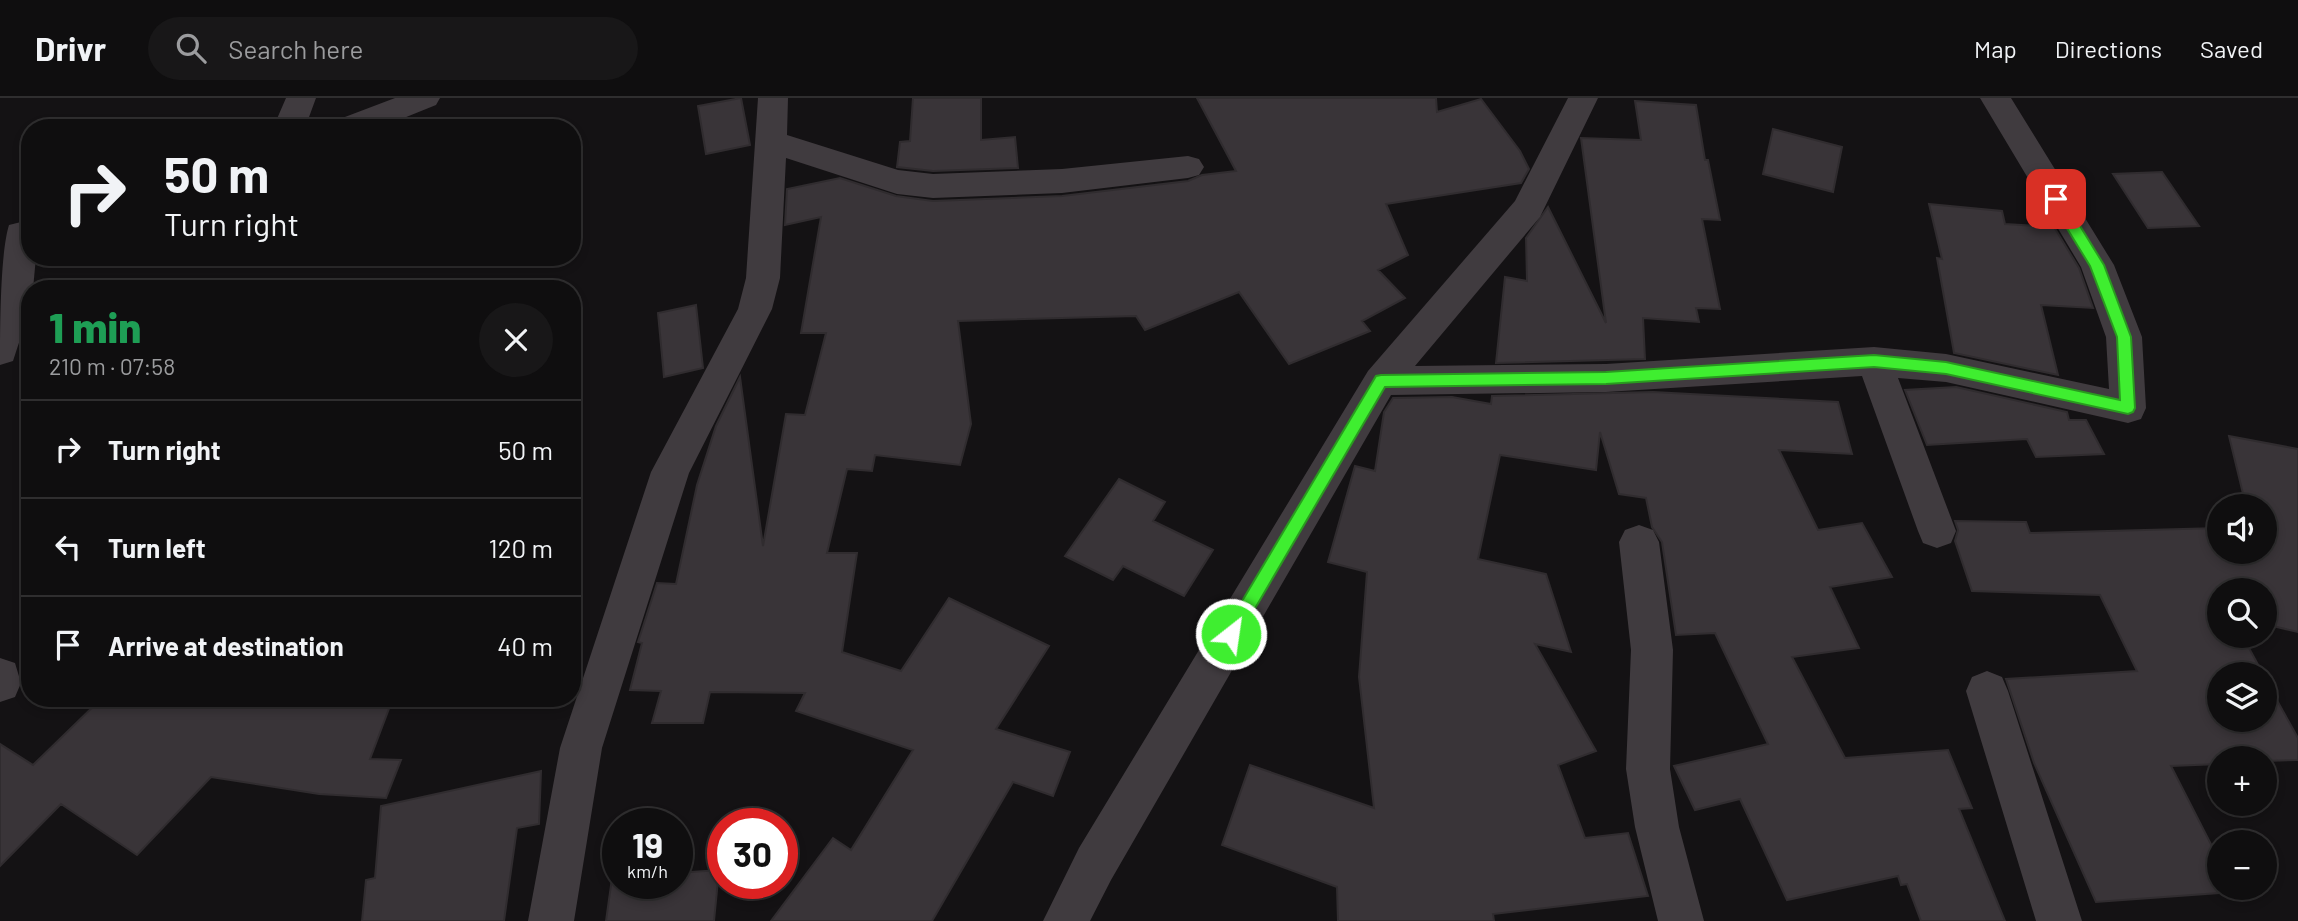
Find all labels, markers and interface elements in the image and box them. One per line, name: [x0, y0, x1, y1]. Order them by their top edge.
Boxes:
search box: [148, 17, 638, 80]
text: Drivr: [35, 28, 106, 68]
icon: search: [172, 29, 210, 67]
text: Search here: [228, 33, 363, 64]
text: Map: [1974, 34, 2017, 63]
text: Directions: [2055, 34, 2162, 63]
text: Saved: [2200, 34, 2263, 63]
text: 50 m: [164, 144, 269, 203]
icon: right: [49, 147, 140, 238]
pin: [2026, 169, 2086, 229]
icon: arrive: [2037, 180, 2075, 218]
text: Turn right: [164, 204, 299, 242]
text: 1 min: [49, 301, 141, 351]
button: close: [479, 303, 553, 377]
text: 210 m · 07:58: [49, 352, 175, 380]
icon: right: [49, 430, 87, 468]
text: Turn right: [108, 434, 221, 465]
text: 50 m: [498, 434, 553, 465]
map controls: [2207, 494, 2277, 900]
button: sound: [2207, 494, 2277, 564]
icon: left: [49, 528, 87, 566]
text: Turn left: [108, 532, 206, 563]
text: 120 m: [489, 532, 553, 563]
button: search: [2207, 578, 2277, 648]
position arrow: [1194, 597, 1268, 671]
icon: arrive: [49, 626, 87, 664]
text: Arrive at destination: [108, 630, 344, 661]
text: 40 m: [497, 630, 553, 661]
button: layers: [2207, 662, 2277, 732]
button: +: [2207, 746, 2277, 816]
speed limit sign: 30: [707, 808, 798, 899]
text: 19: [632, 823, 663, 865]
button: −: [2207, 830, 2277, 900]
text: km/h: [627, 860, 668, 882]

